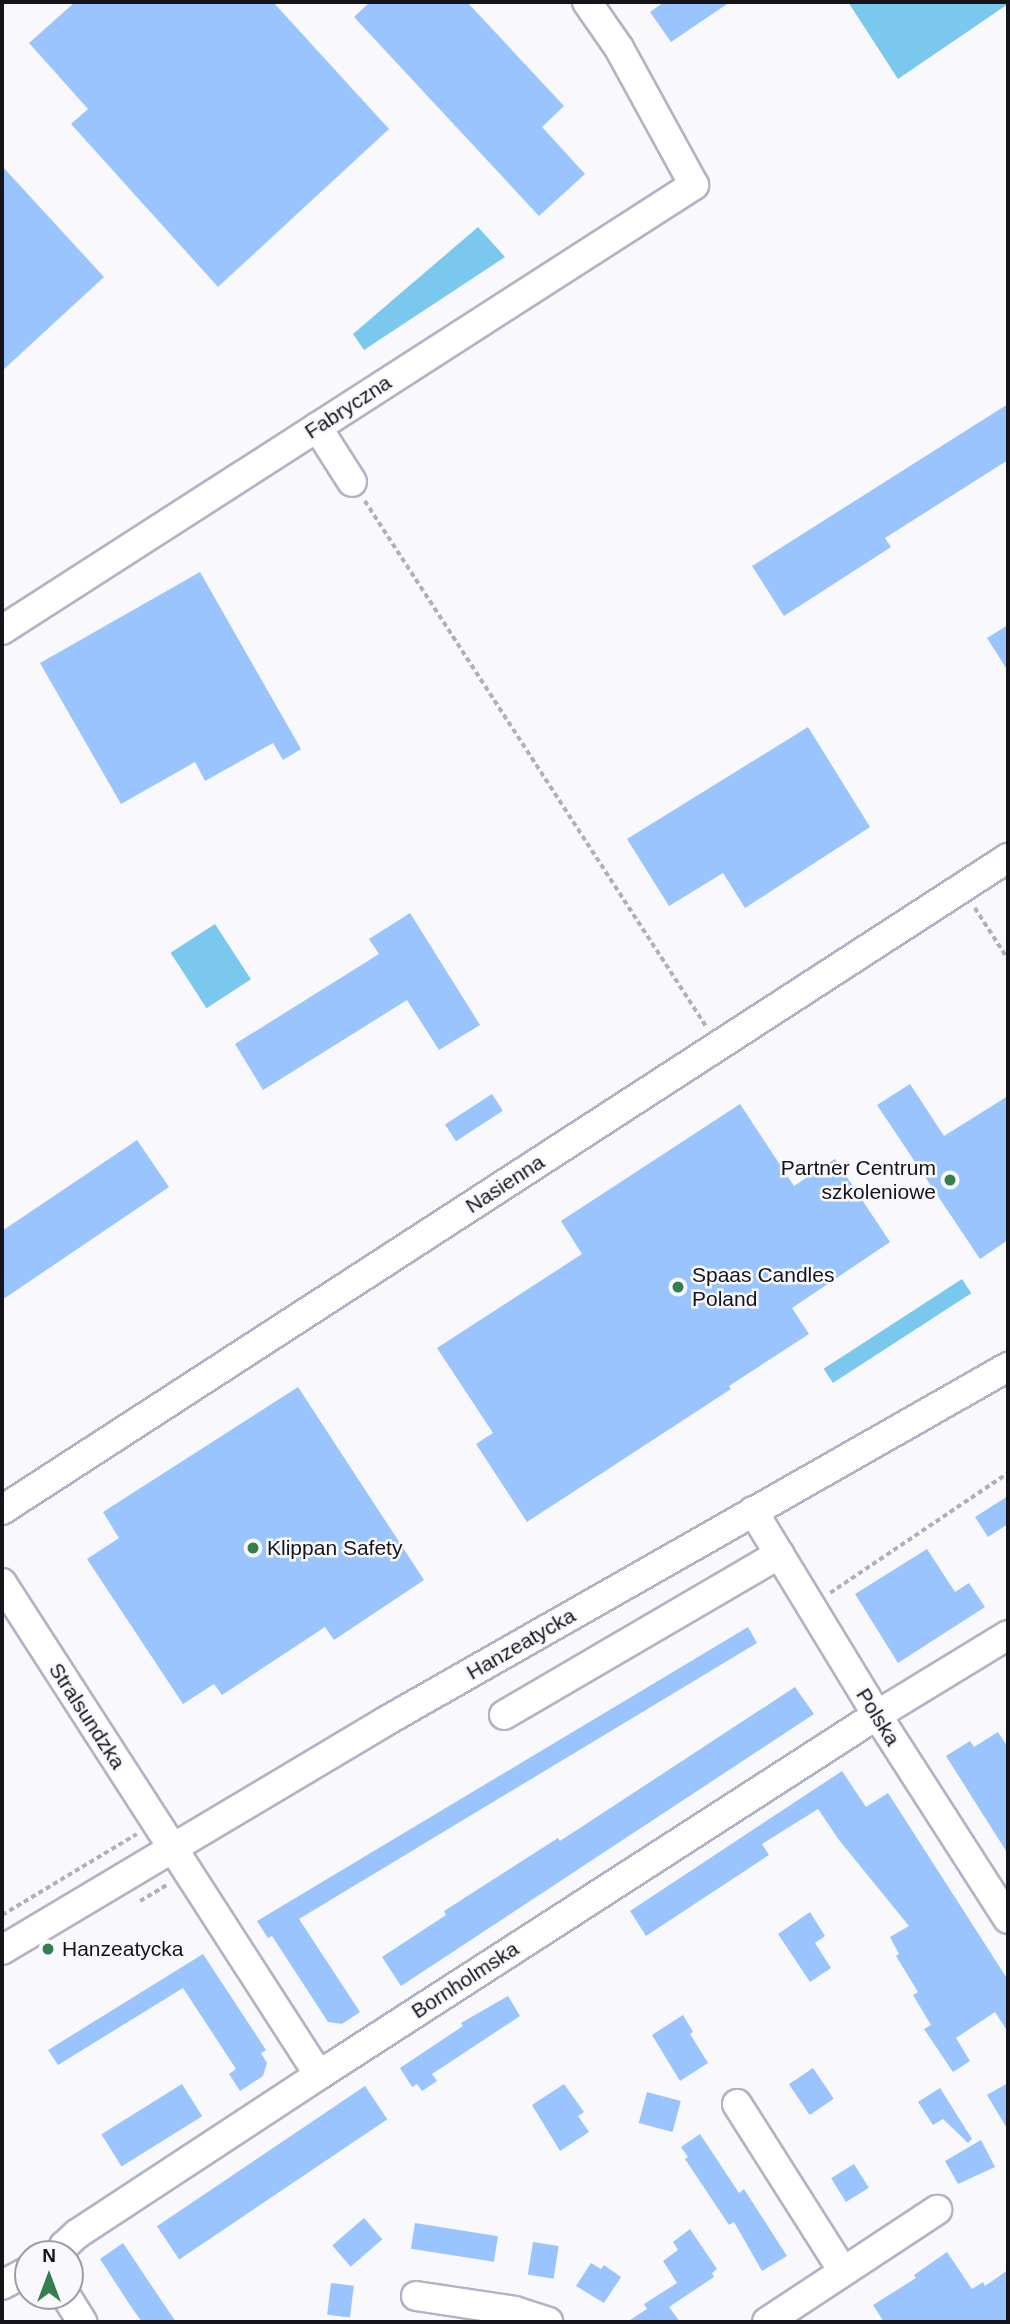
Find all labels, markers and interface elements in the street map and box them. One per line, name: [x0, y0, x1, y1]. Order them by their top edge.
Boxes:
street label: Fabryczna: [300, 370, 396, 444]
street label: Nasienna: [461, 1149, 549, 1219]
place label: Partner Centrum szkoleniowe: [781, 1155, 936, 1205]
marker: Partner Centrum szkoleniowe: [942, 1172, 958, 1188]
place label: Spaas Candles Poland: [692, 1262, 834, 1312]
marker: Spaas Candles Poland: [670, 1279, 686, 1295]
place label: Klippan Safety: [267, 1535, 402, 1561]
marker: Klippan Safety: [245, 1540, 261, 1556]
street label: Hanzeatycka: [462, 1603, 580, 1685]
street label: Stralsundzka: [43, 1658, 131, 1774]
street label: Polska: [851, 1684, 905, 1750]
place label: Hanzeatycka: [62, 1936, 183, 1962]
street label: Bornholmska: [407, 1936, 523, 2024]
marker: Hanzeatycka: [40, 1941, 56, 1957]
north arrow: [14, 2240, 84, 2310]
text: N: [42, 2245, 56, 2266]

